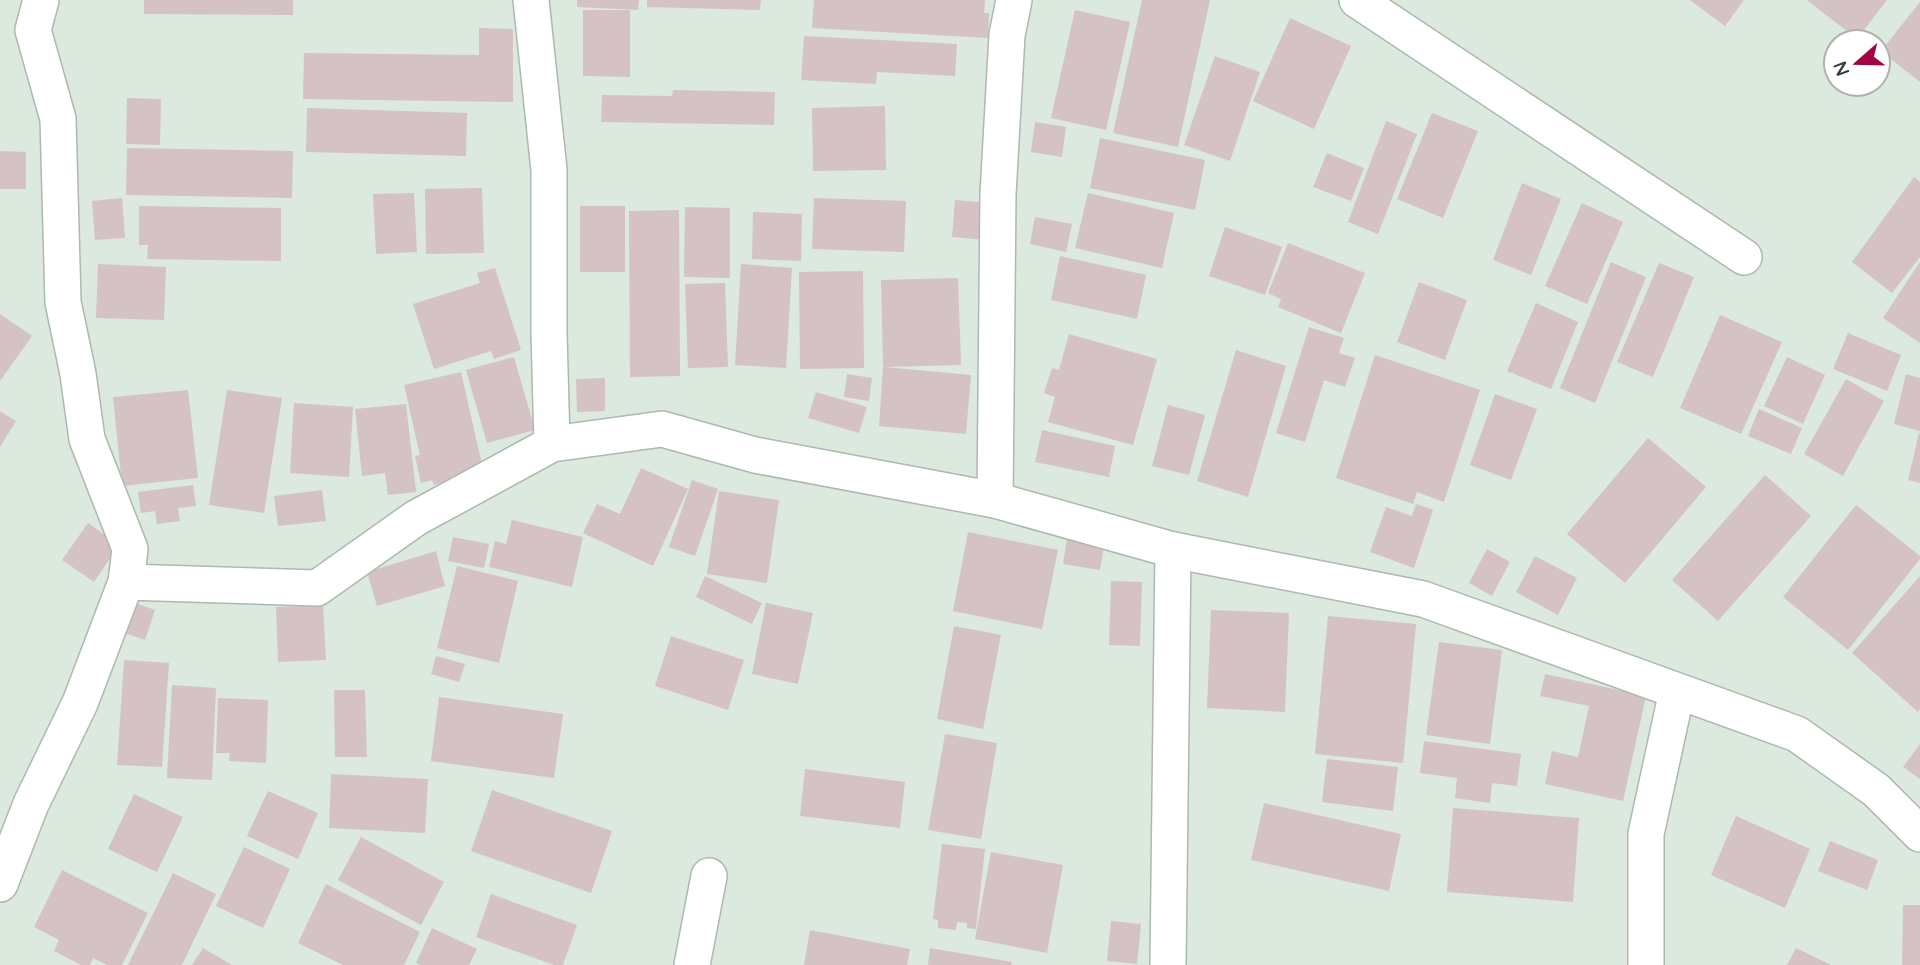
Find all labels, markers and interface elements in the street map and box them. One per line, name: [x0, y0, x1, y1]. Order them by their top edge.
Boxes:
north arrow: [1822, 28, 1892, 98]
text: N: [1827, 58, 1855, 79]

